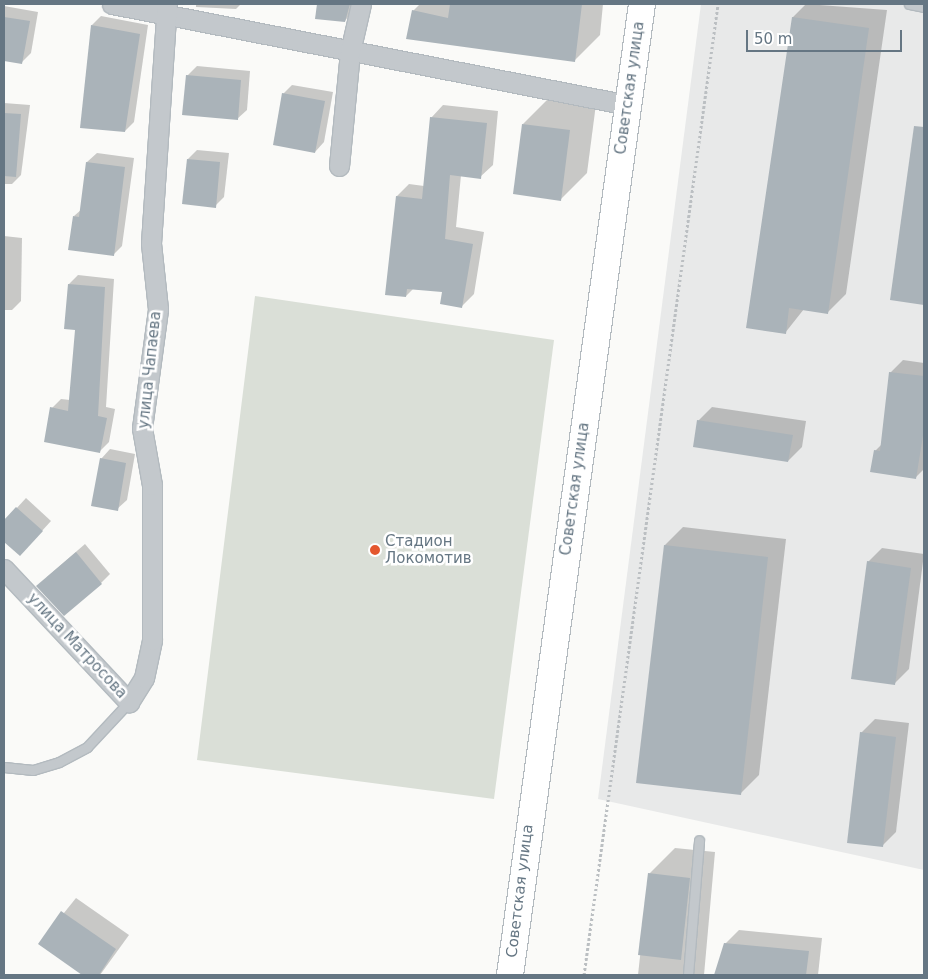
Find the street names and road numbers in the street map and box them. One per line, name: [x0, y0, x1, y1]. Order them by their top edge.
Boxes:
street label: Советская улица: [612, 20, 648, 156]
street label: улица Чапаева: [135, 310, 165, 430]
street label: Советская улица: [557, 421, 593, 557]
street label: улица Матросова: [24, 590, 130, 702]
street label: Советская улица: [503, 823, 537, 959]

